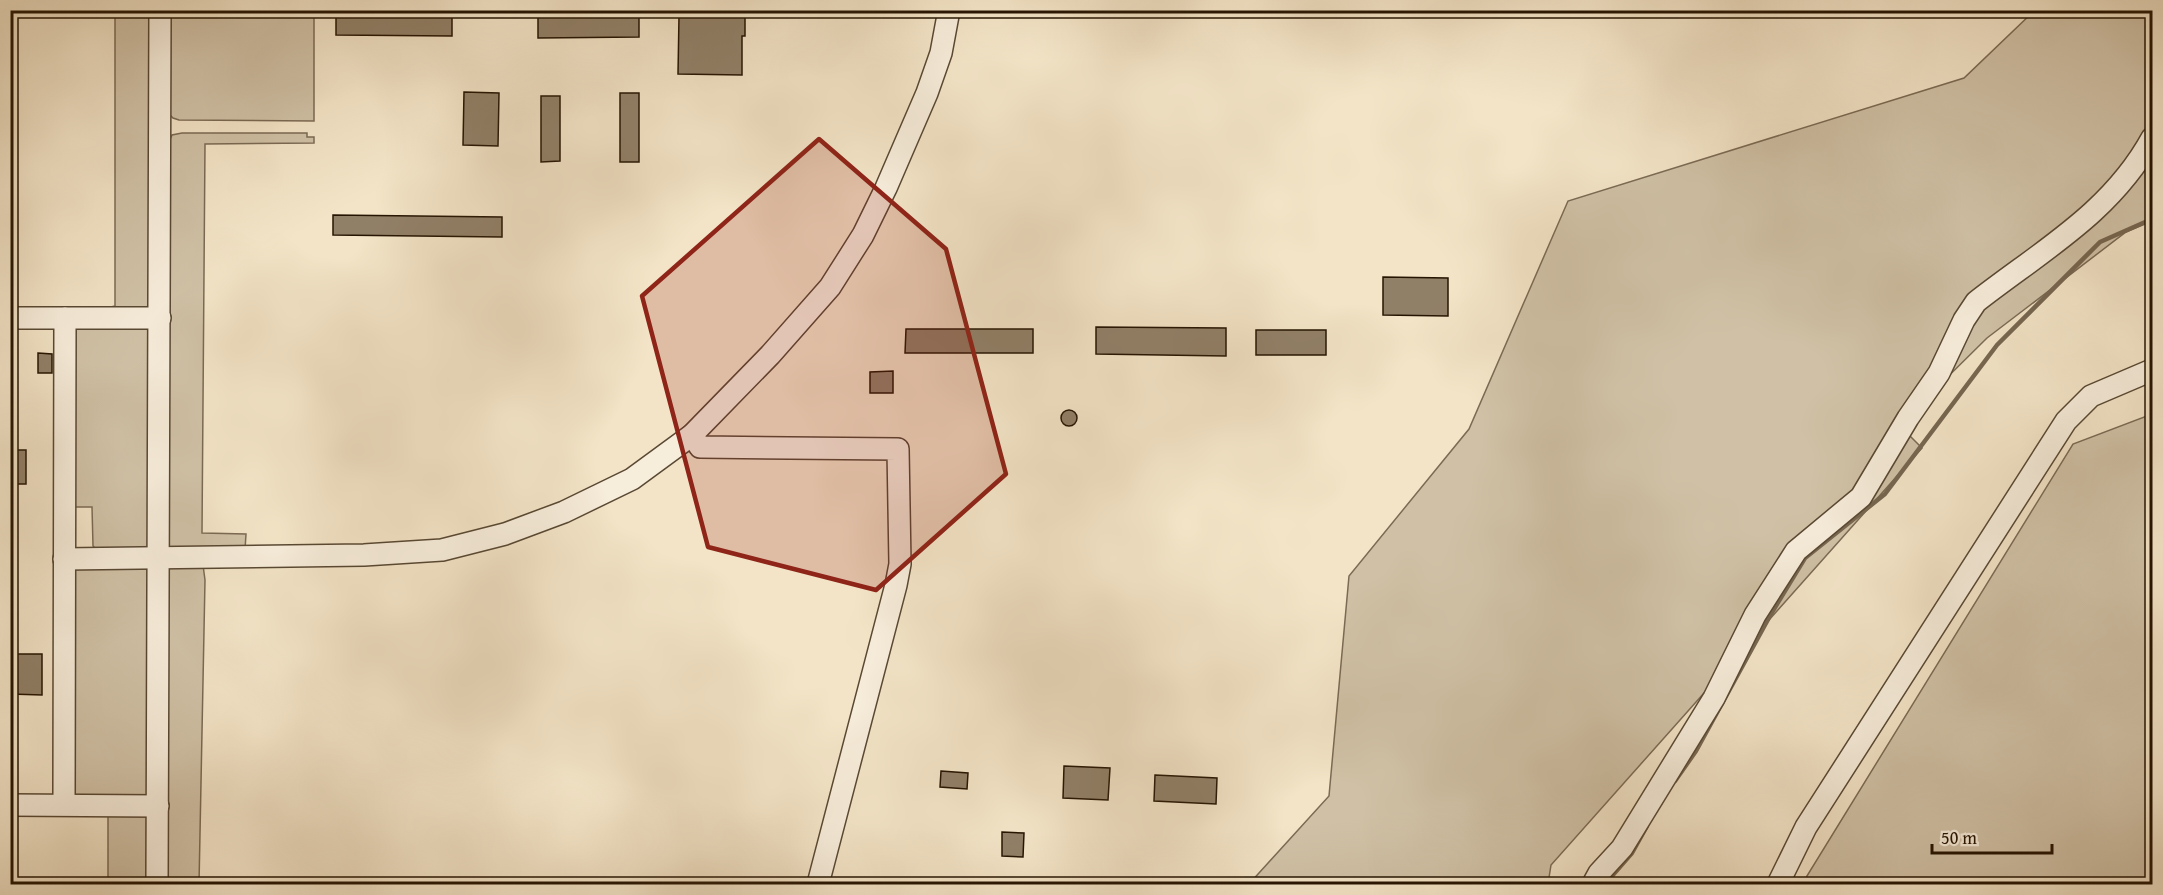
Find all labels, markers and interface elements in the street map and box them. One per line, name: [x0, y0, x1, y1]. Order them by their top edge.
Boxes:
scale bar: [1932, 817, 2052, 855]
text: 50 m: [1941, 824, 1977, 851]

